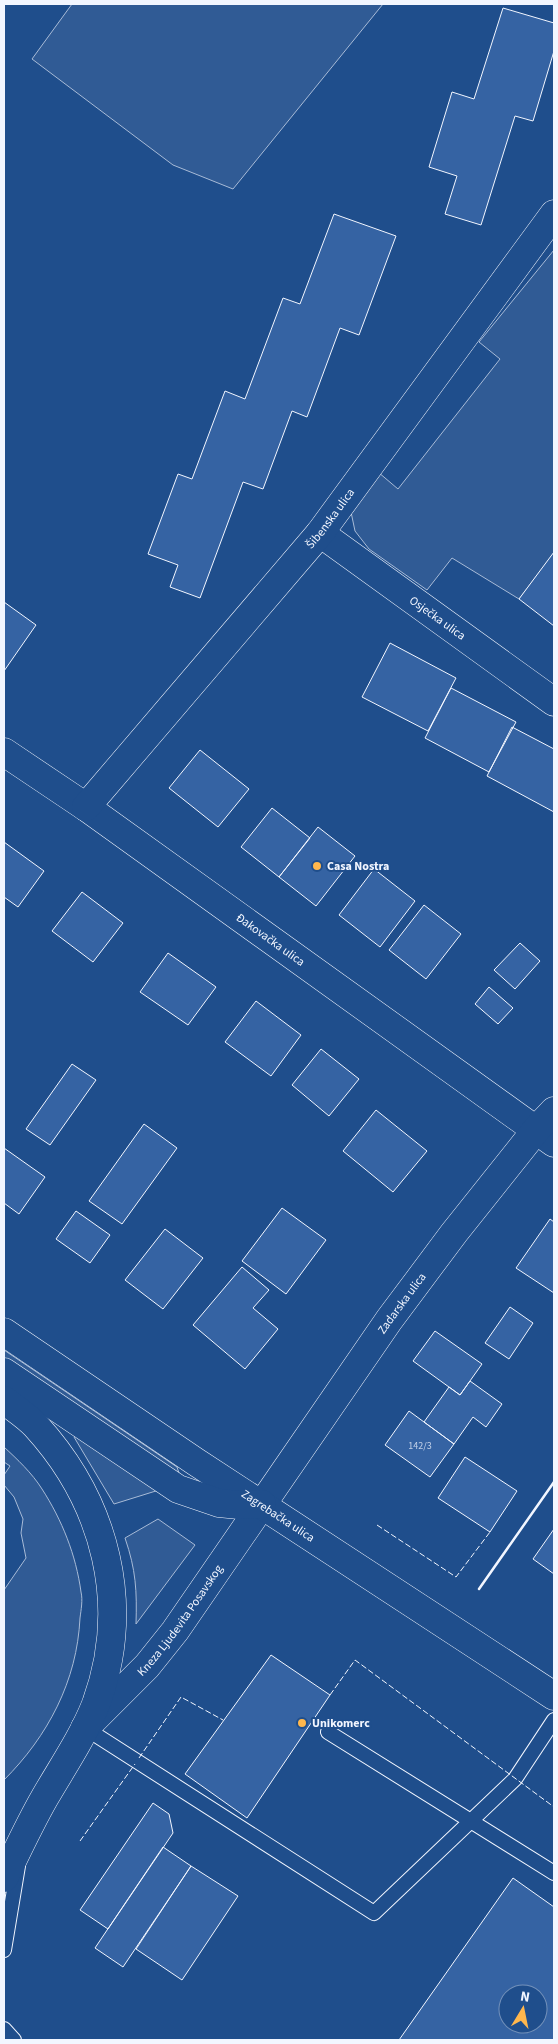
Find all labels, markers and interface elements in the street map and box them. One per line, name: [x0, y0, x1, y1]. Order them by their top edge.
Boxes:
street label: Šibenska ulica: [302, 485, 359, 553]
street label: Osječka ulica: [406, 592, 469, 644]
place label: Casa Nostra: [327, 858, 389, 875]
marker: Casa Nostra: [311, 860, 323, 872]
street label: Đakovačka ulica: [232, 909, 308, 970]
street label: Zadarska ulica: [374, 1269, 430, 1338]
house number: 142/3: [408, 1439, 432, 1453]
street label: Zagrebačka ulica: [238, 1486, 318, 1546]
street label: Kneza Ljudevita Posavskog: [134, 1561, 227, 1680]
place label: Unikomerc: [312, 1715, 370, 1732]
marker: Unikomerc: [296, 1717, 308, 1729]
north arrow: [498, 1984, 548, 2034]
text: N: [519, 1987, 531, 2008]

